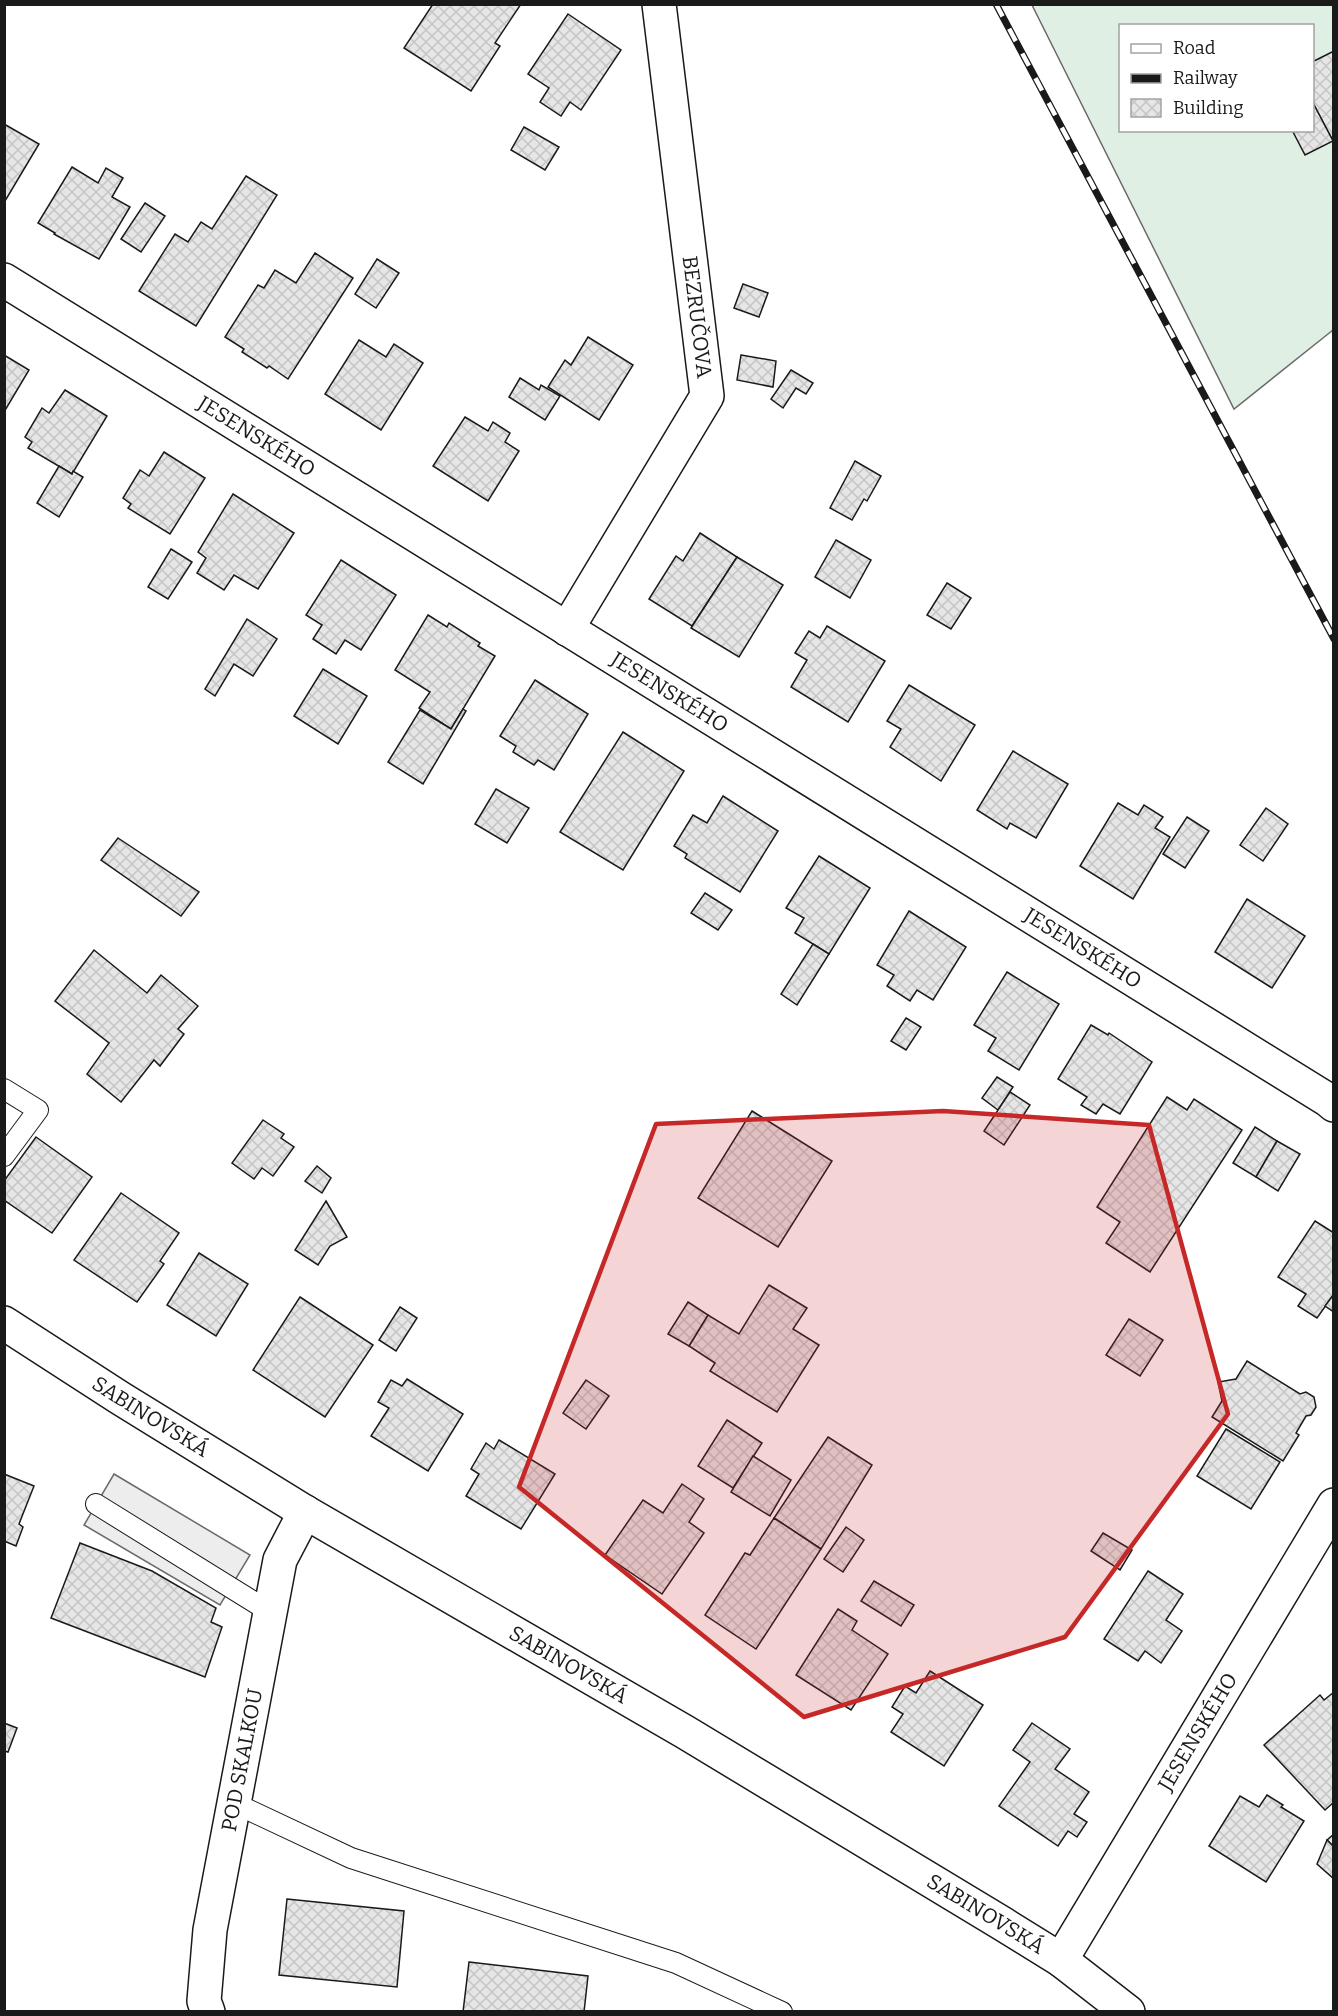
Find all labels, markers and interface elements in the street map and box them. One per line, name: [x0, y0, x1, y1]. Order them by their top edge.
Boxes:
legend: [1119, 24, 1314, 132]
text: Road: [1173, 37, 1216, 59]
text: Railway: [1173, 67, 1238, 89]
text: Building: [1173, 97, 1244, 119]
street label: BEZRUČOVA: [677, 254, 717, 380]
street label: JESENSKÉHO: [192, 390, 320, 483]
street label: JESENSKÉHO: [605, 646, 733, 738]
street label: JESENSKÉHO: [1018, 901, 1146, 994]
street label: SABINOVSKÁ: [87, 1370, 214, 1463]
street label: SABINOVSKÁ: [504, 1620, 633, 1709]
street label: JESENSKÉHO: [1152, 1668, 1243, 1797]
street label: POD SKALKOU: [216, 1686, 268, 1834]
street label: SABINOVSKÁ: [922, 1868, 1049, 1960]

